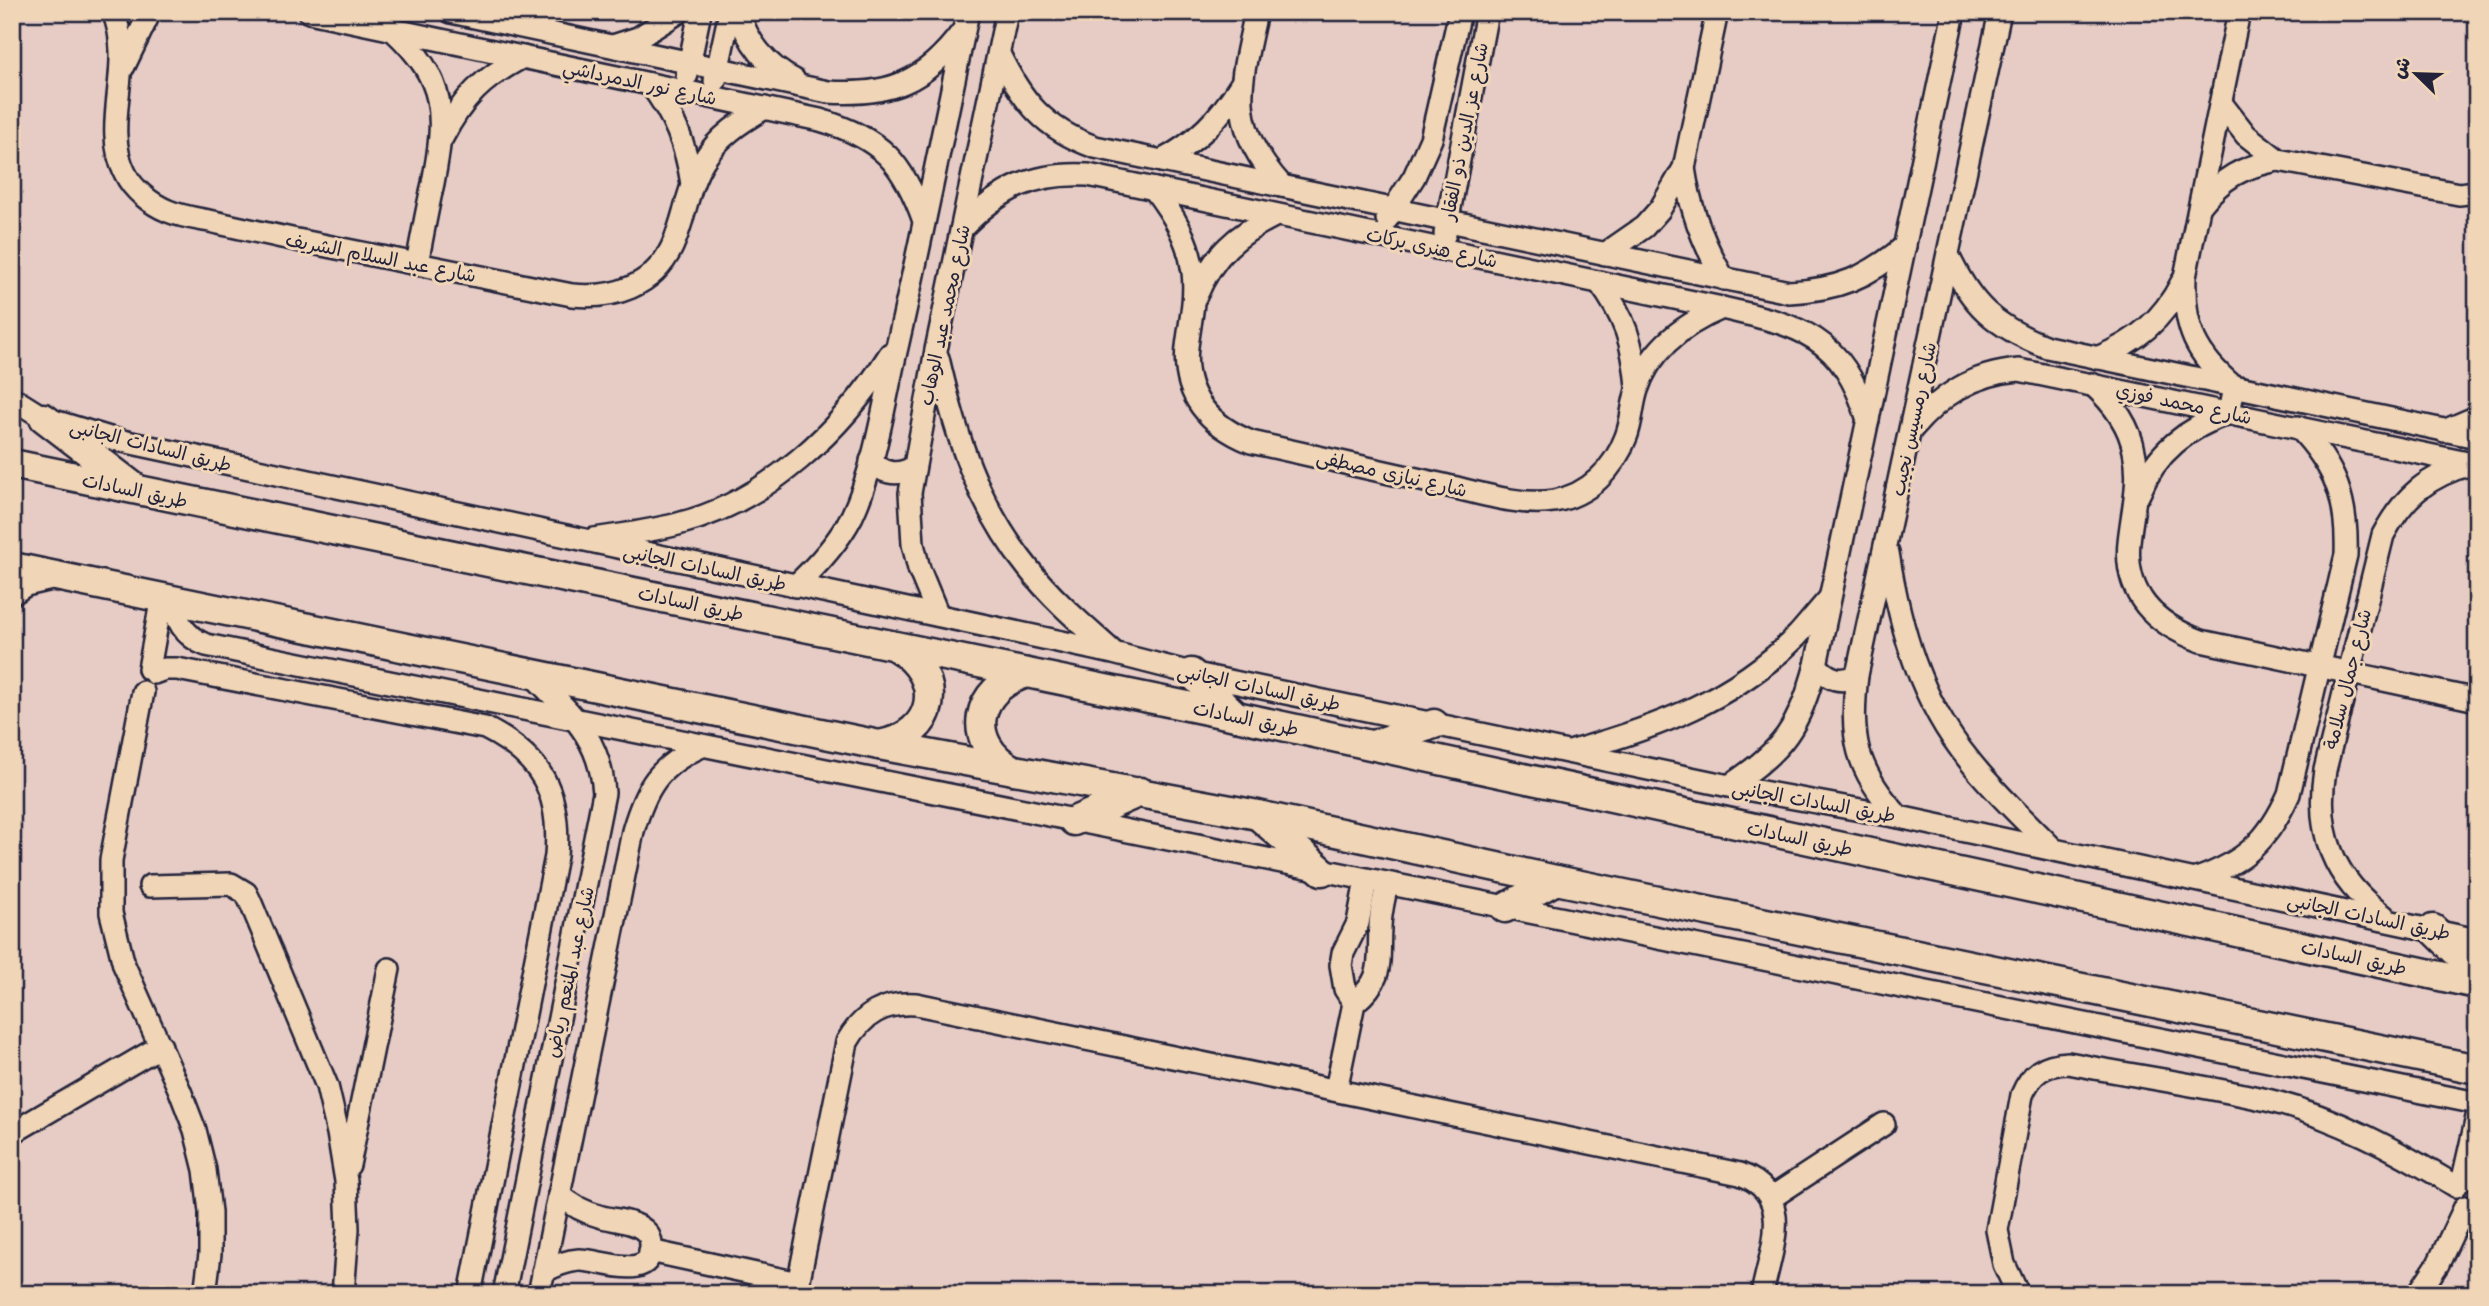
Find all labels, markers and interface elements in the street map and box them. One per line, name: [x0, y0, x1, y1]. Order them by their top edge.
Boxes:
north arrow: [2380, 38, 2450, 108]
street label: شارع عز الدين ذو الفقار: [1435, 40, 1495, 224]
text: ش: [2385, 53, 2416, 82]
street label: شارع نور الدمرداشي: [560, 54, 719, 115]
street label: شارع هنرى بركات: [1364, 221, 1500, 275]
street label: شارع محمد عبد الوهاب: [913, 222, 977, 408]
street label: شارع عبد السلام الشريف: [283, 227, 478, 290]
street label: شارع رمسيس نجيب: [1885, 340, 1943, 499]
street label: شارع محمد فوزي: [2113, 377, 2254, 432]
street label: طريق السادات الجانبى: [67, 413, 234, 478]
street label: شارع نيازى مصطفى: [1314, 444, 1470, 504]
street label: طريق السادات: [80, 467, 190, 514]
street label: طريق السادات الجانبى: [621, 538, 789, 597]
street label: طريق السادات: [636, 580, 746, 627]
street label: شارع جمال سلامة: [2318, 606, 2378, 752]
street label: طريق السادات الجانبى: [1175, 658, 1343, 717]
street label: طريق السادات: [1191, 695, 1301, 742]
street label: طريق السادات الجانبى: [1730, 775, 1898, 828]
street label: طريق السادات: [1745, 815, 1855, 862]
street label: شارع عبد المنعم رياض: [539, 884, 602, 1060]
street label: طريق السادات الجانبى: [2285, 887, 2453, 946]
street label: طريق السادات: [2299, 934, 2409, 981]

